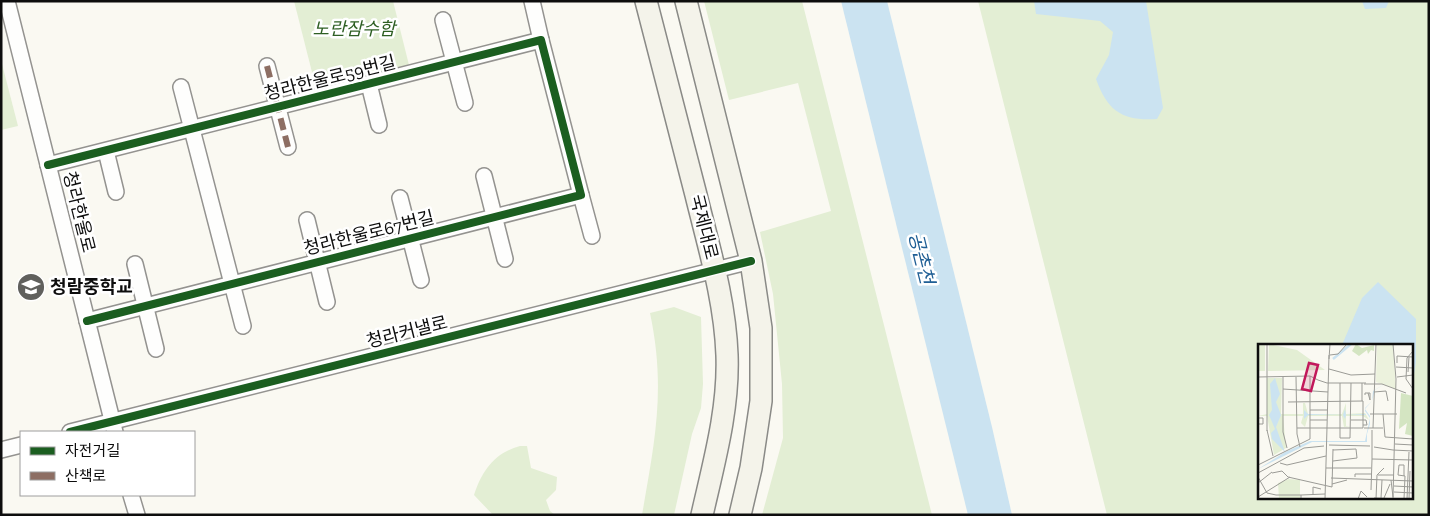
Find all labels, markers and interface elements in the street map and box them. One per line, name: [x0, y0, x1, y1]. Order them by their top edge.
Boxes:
park label: 노란잠수함: [313, 18, 398, 40]
street label: 청라한울로59번길: [262, 51, 398, 105]
street label: 청라한울로: [58, 169, 100, 255]
street label: 국제대로: [685, 192, 723, 262]
street label: 청라한울로67번길: [301, 206, 437, 260]
water label: 공촌천: [904, 230, 939, 288]
school or university icon: 청람중학교: [16, 272, 46, 302]
place label: 청람중학교: [50, 276, 133, 298]
street label: 청라커낼로: [364, 311, 450, 353]
inset map: [1258, 344, 1412, 498]
legend: [20, 431, 195, 496]
text: 자전거길: [65, 442, 120, 460]
text: 산책로: [65, 467, 106, 485]

